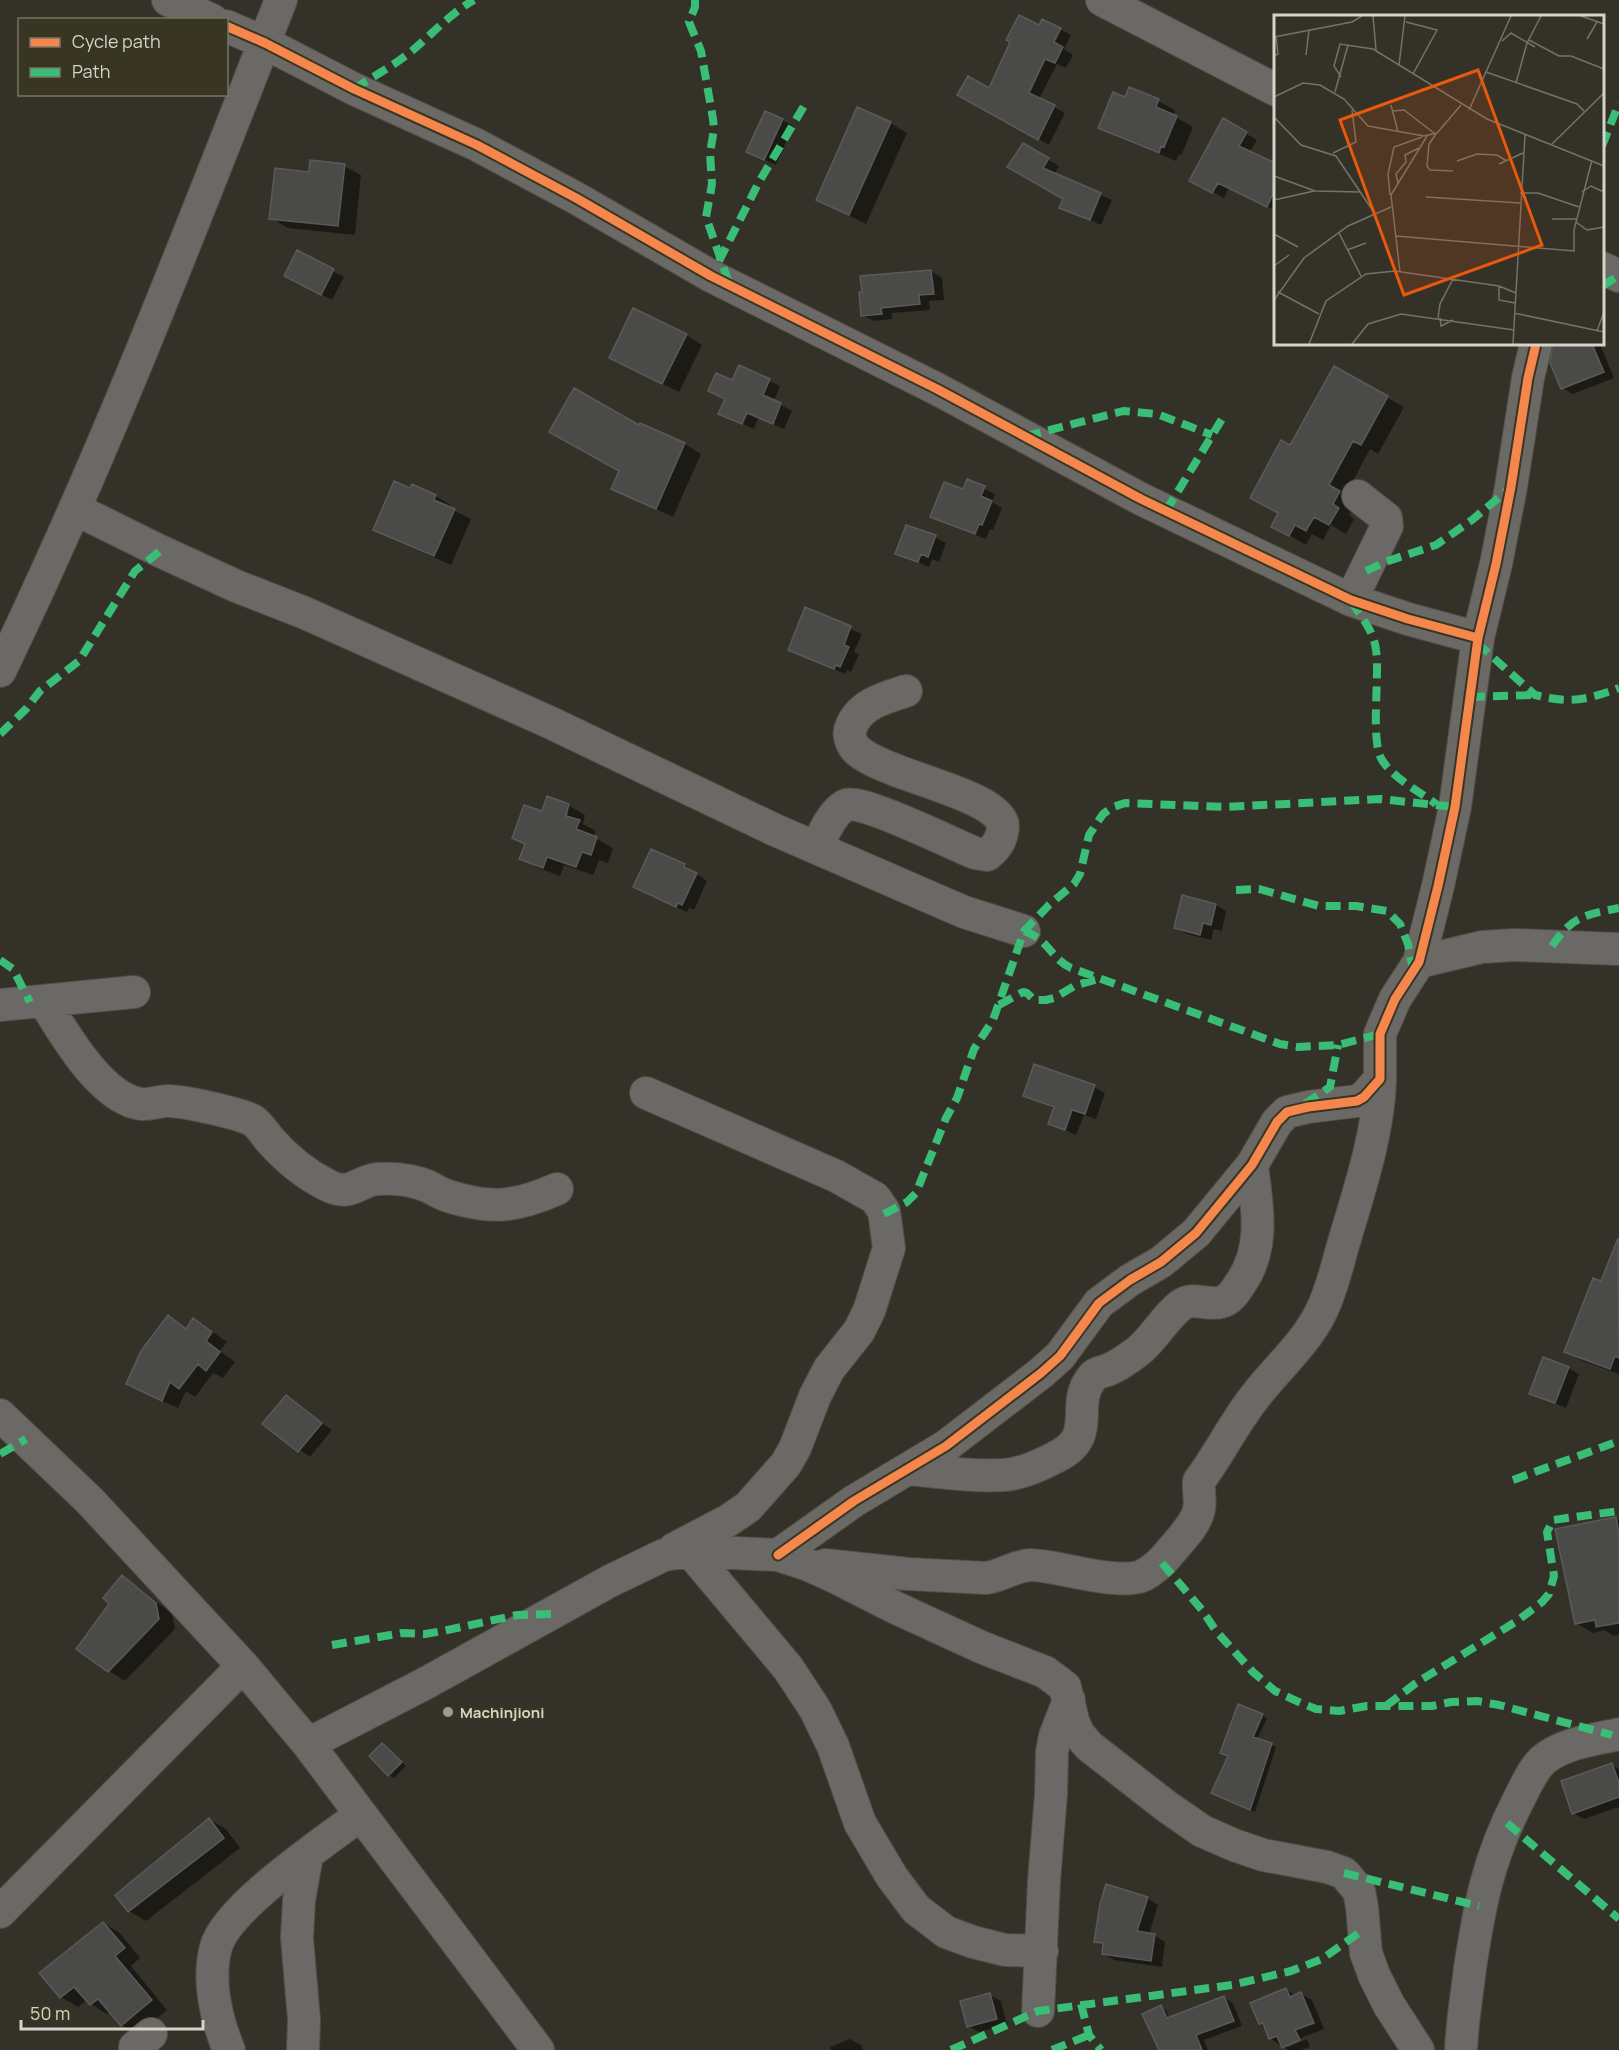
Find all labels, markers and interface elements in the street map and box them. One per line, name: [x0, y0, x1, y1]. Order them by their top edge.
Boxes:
inset map: [1274, 15, 1604, 345]
legend: [18, 18, 228, 96]
text: Cycle path: [72, 29, 161, 53]
text: Path: [72, 59, 110, 83]
place label: Machinjioni: [460, 1702, 544, 1723]
marker: Machinjioni: [441, 1705, 455, 1719]
scale bar: [21, 1993, 202, 2031]
text: 50 m: [30, 2001, 70, 2025]

